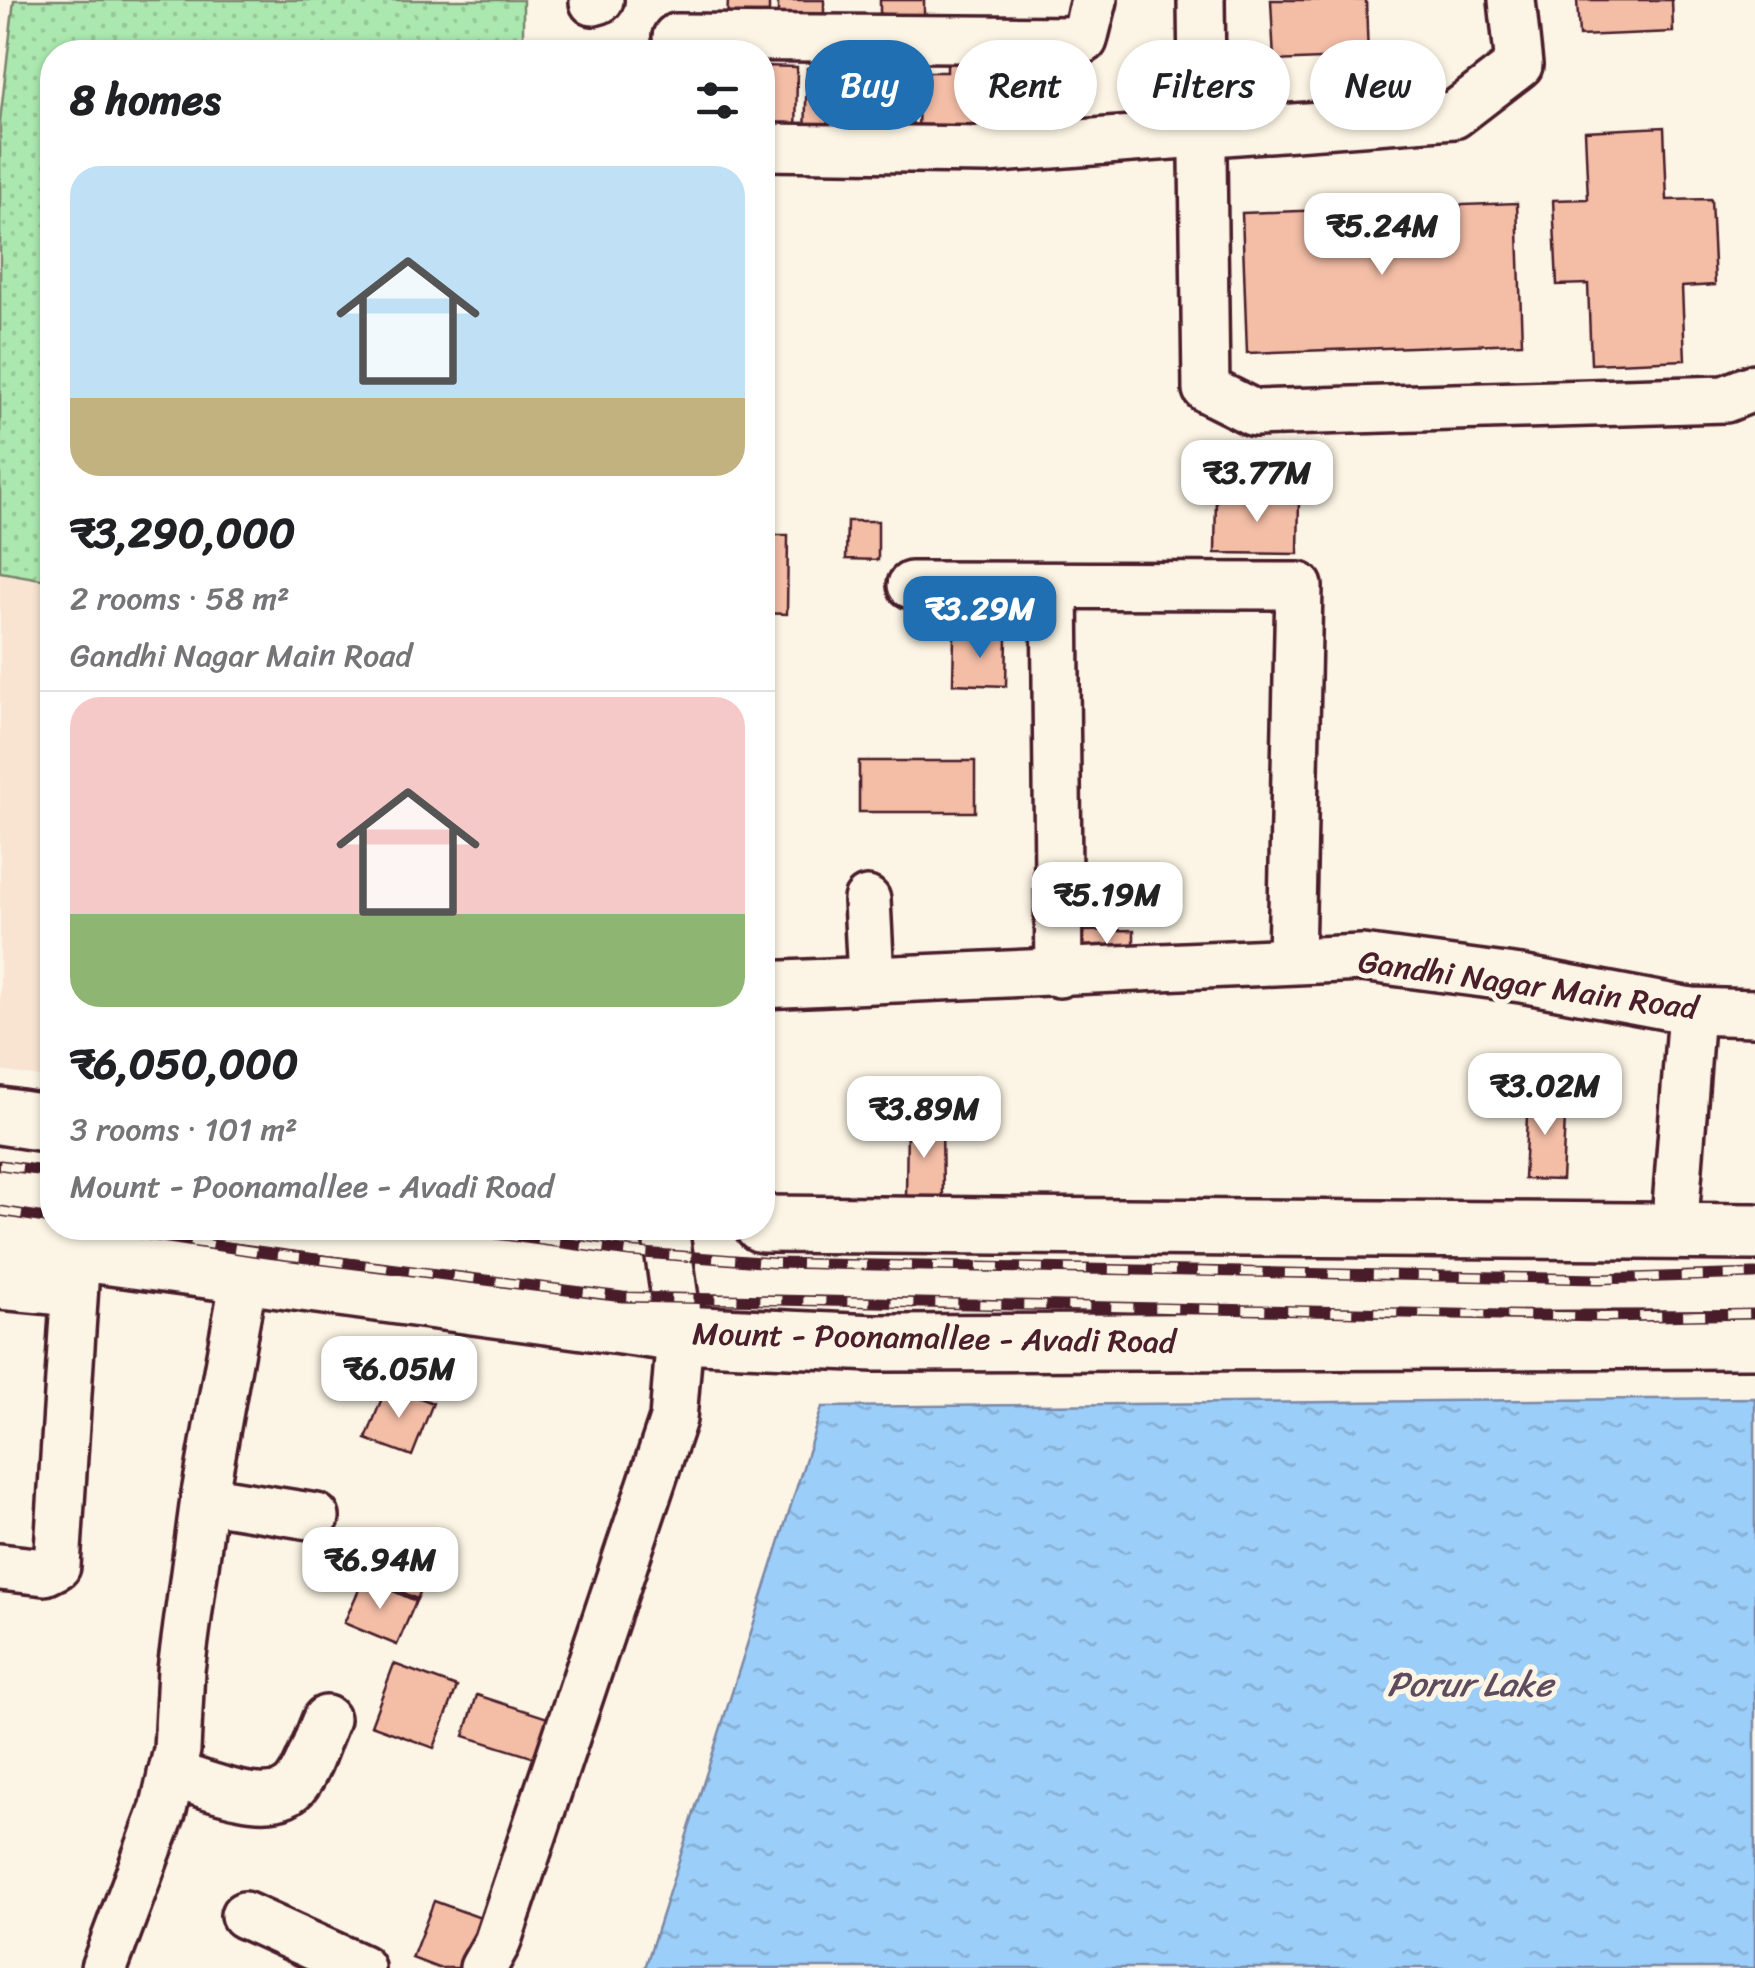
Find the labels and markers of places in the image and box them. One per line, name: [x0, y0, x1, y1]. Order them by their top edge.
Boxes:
pin: ₹5.24M: [1301, 193, 1463, 278]
pin: ₹3.77M: [1176, 440, 1338, 525]
pin: ₹3.29M: [899, 576, 1061, 661]
pin: ₹5.19M: [1026, 862, 1188, 947]
pin: ₹3.02M: [1464, 1053, 1626, 1138]
pin: ₹3.89M: [843, 1076, 1005, 1161]
pin: ₹6.05M: [318, 1336, 480, 1421]
pin: ₹6.94M: [299, 1527, 461, 1612]

